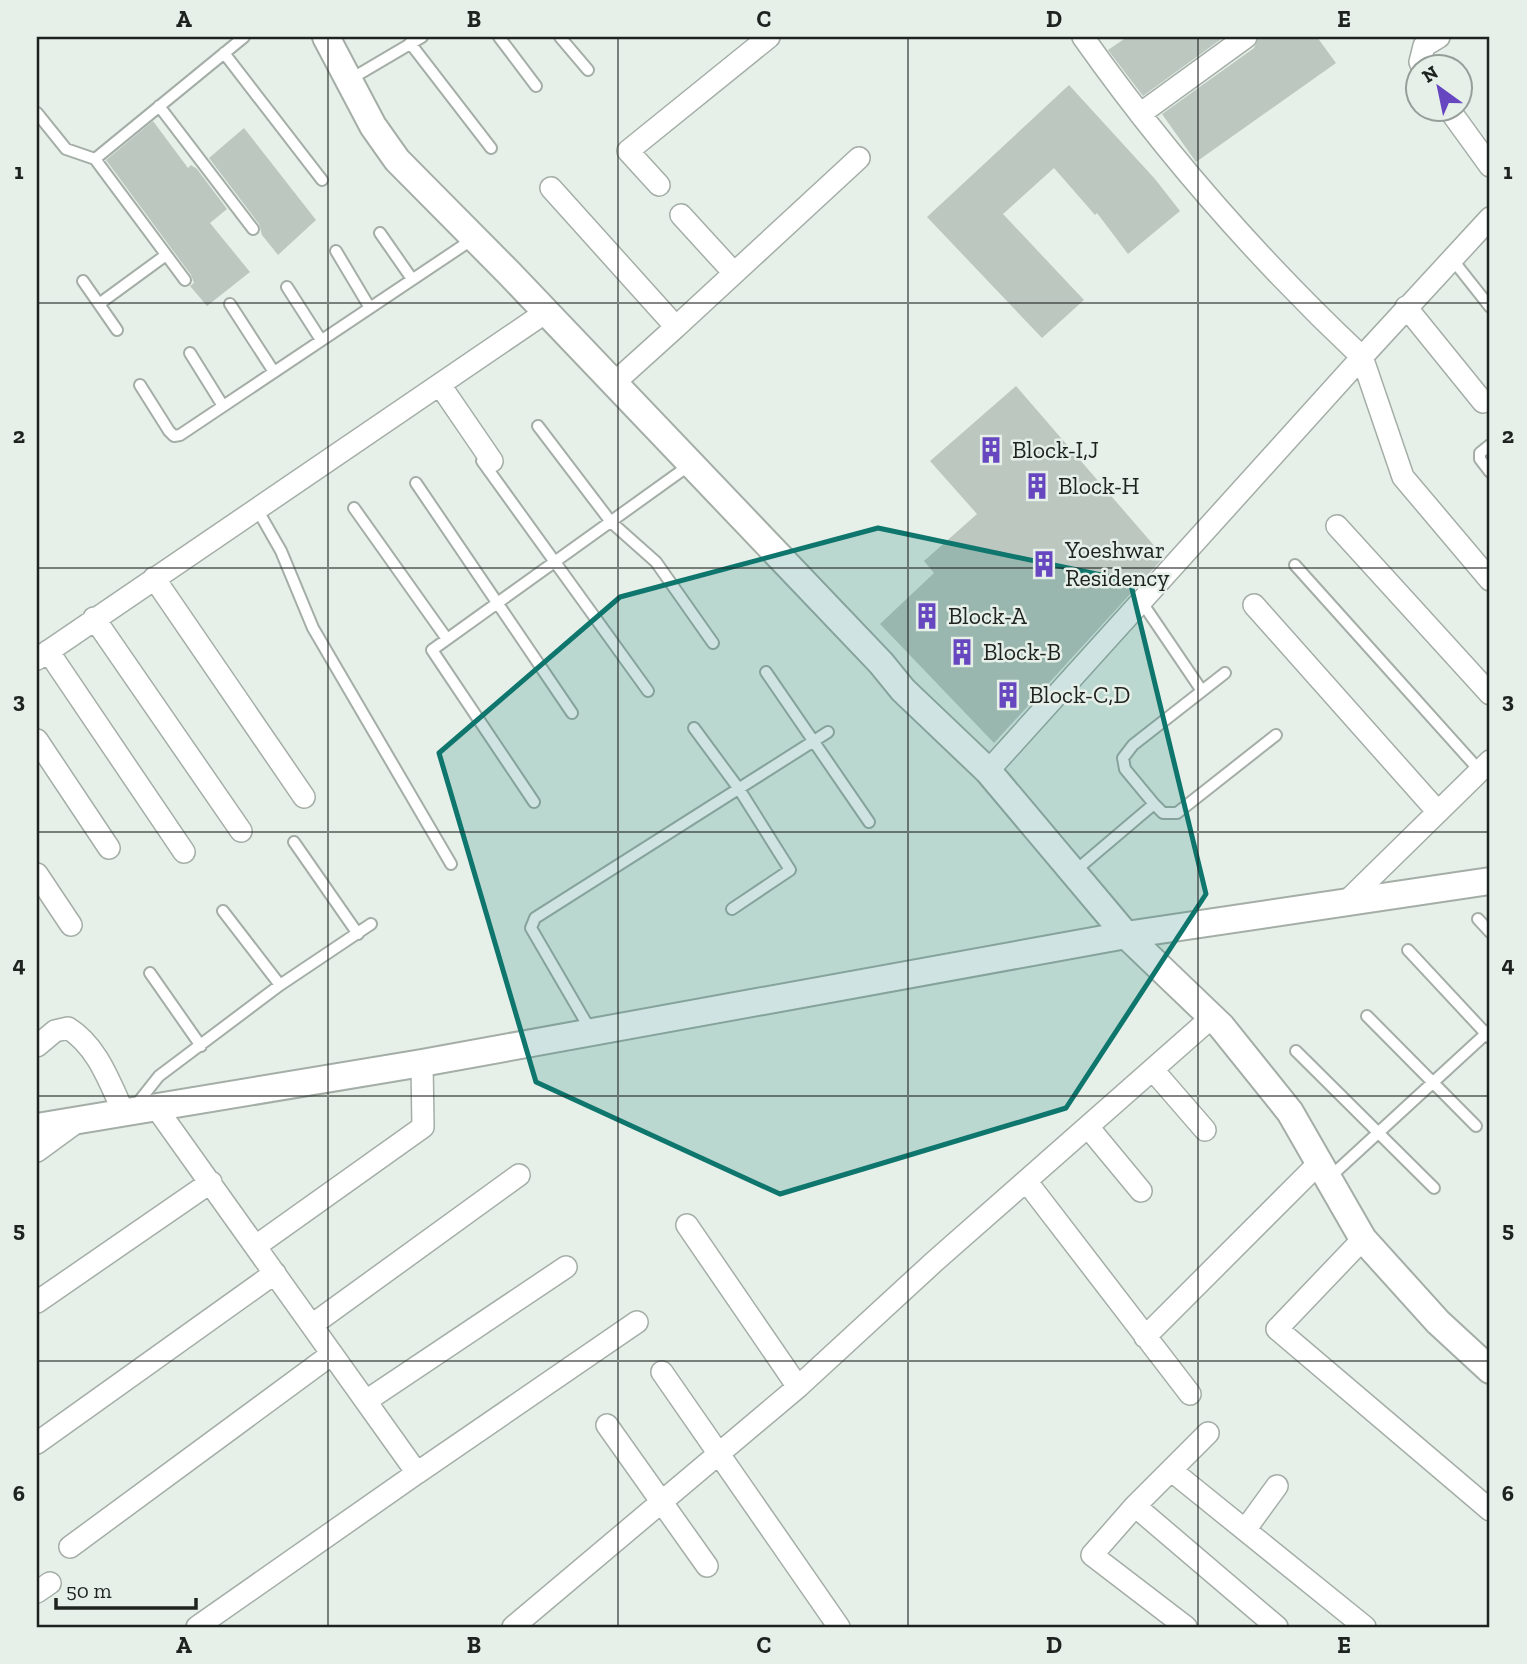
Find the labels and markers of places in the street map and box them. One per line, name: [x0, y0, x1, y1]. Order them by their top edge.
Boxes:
building icon: Block-I,J: [976, 435, 1006, 465]
place label: Block-I,J: [1012, 435, 1099, 464]
building icon: Block-H: [1022, 471, 1052, 501]
place label: Block-H: [1058, 471, 1140, 500]
place label: Yoeshwar Residency: [1064, 535, 1170, 592]
building icon: Yoeshwar Residency: [1029, 549, 1059, 579]
building icon: Block-A: [912, 601, 942, 631]
place label: Block-A: [948, 601, 1027, 630]
building icon: Block-B: [947, 637, 977, 667]
place label: Block-B: [983, 637, 1061, 666]
building icon: Block-C,D: [993, 680, 1023, 710]
place label: Block-C,D: [1029, 680, 1130, 709]

